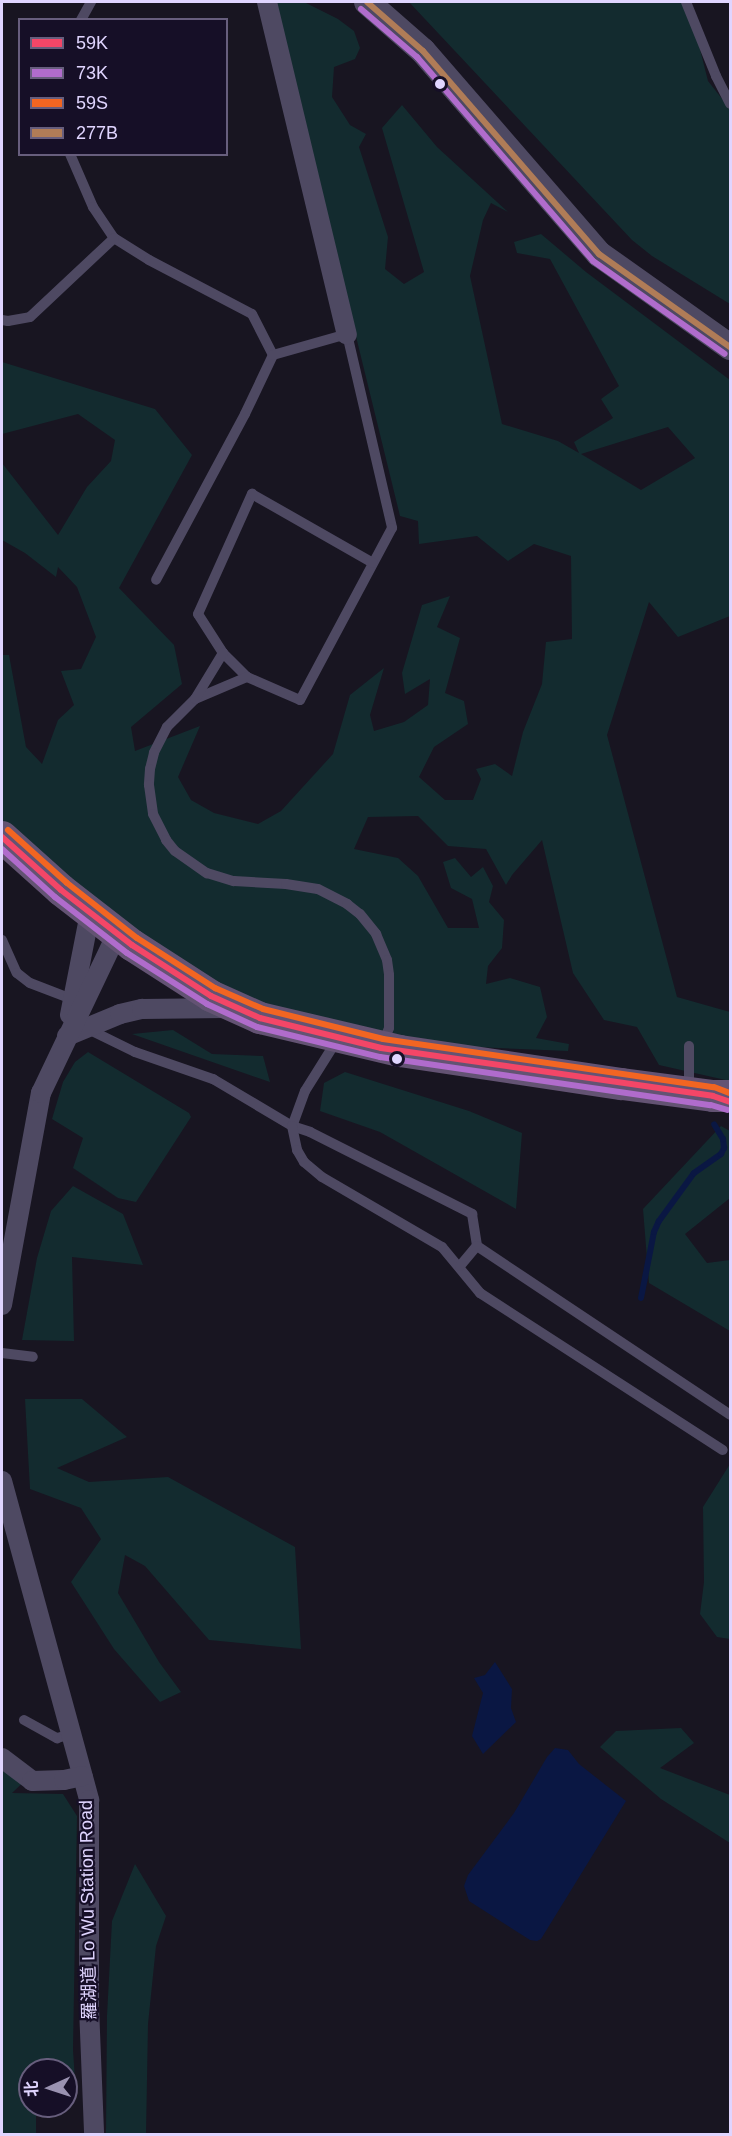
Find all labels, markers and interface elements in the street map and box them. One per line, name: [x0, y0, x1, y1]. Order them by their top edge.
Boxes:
legend: [18, 18, 228, 156]
text: 59K: [76, 33, 108, 53]
text: 73K: [76, 63, 108, 83]
unlabelled marker: [434, 78, 446, 90]
text: 59S: [76, 93, 108, 113]
text: 277B: [76, 123, 118, 143]
unlabelled marker: [391, 1053, 403, 1065]
street label: 羅湖道 Lo Wu Station Road: [75, 1800, 101, 2020]
north arrow: [18, 2058, 78, 2118]
text: 北: [23, 2080, 40, 2097]

